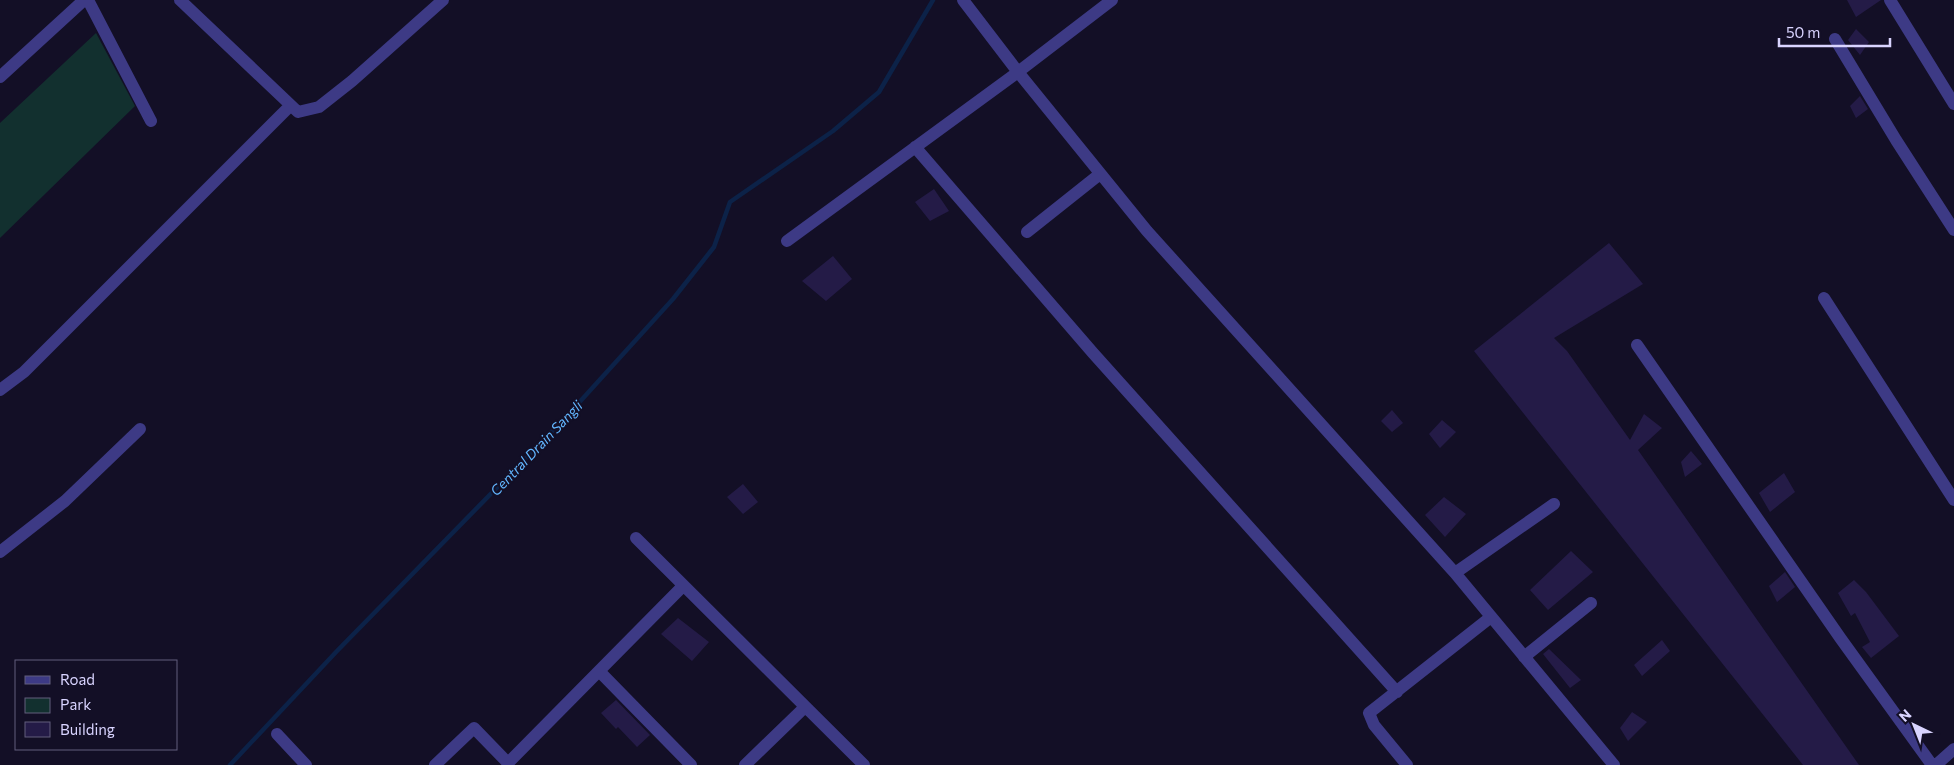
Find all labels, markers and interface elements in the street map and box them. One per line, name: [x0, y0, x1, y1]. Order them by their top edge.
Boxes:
scale bar: [1779, 15, 1890, 47]
text: 50 m: [1786, 23, 1820, 41]
water label: Central Drain Sangli: [486, 397, 586, 499]
legend: [15, 660, 178, 750]
text: Road: [60, 670, 95, 688]
text: Park: [60, 695, 91, 713]
north arrow: [1889, 700, 1939, 750]
text: N: [1895, 705, 1914, 725]
text: Building: [60, 720, 115, 738]

